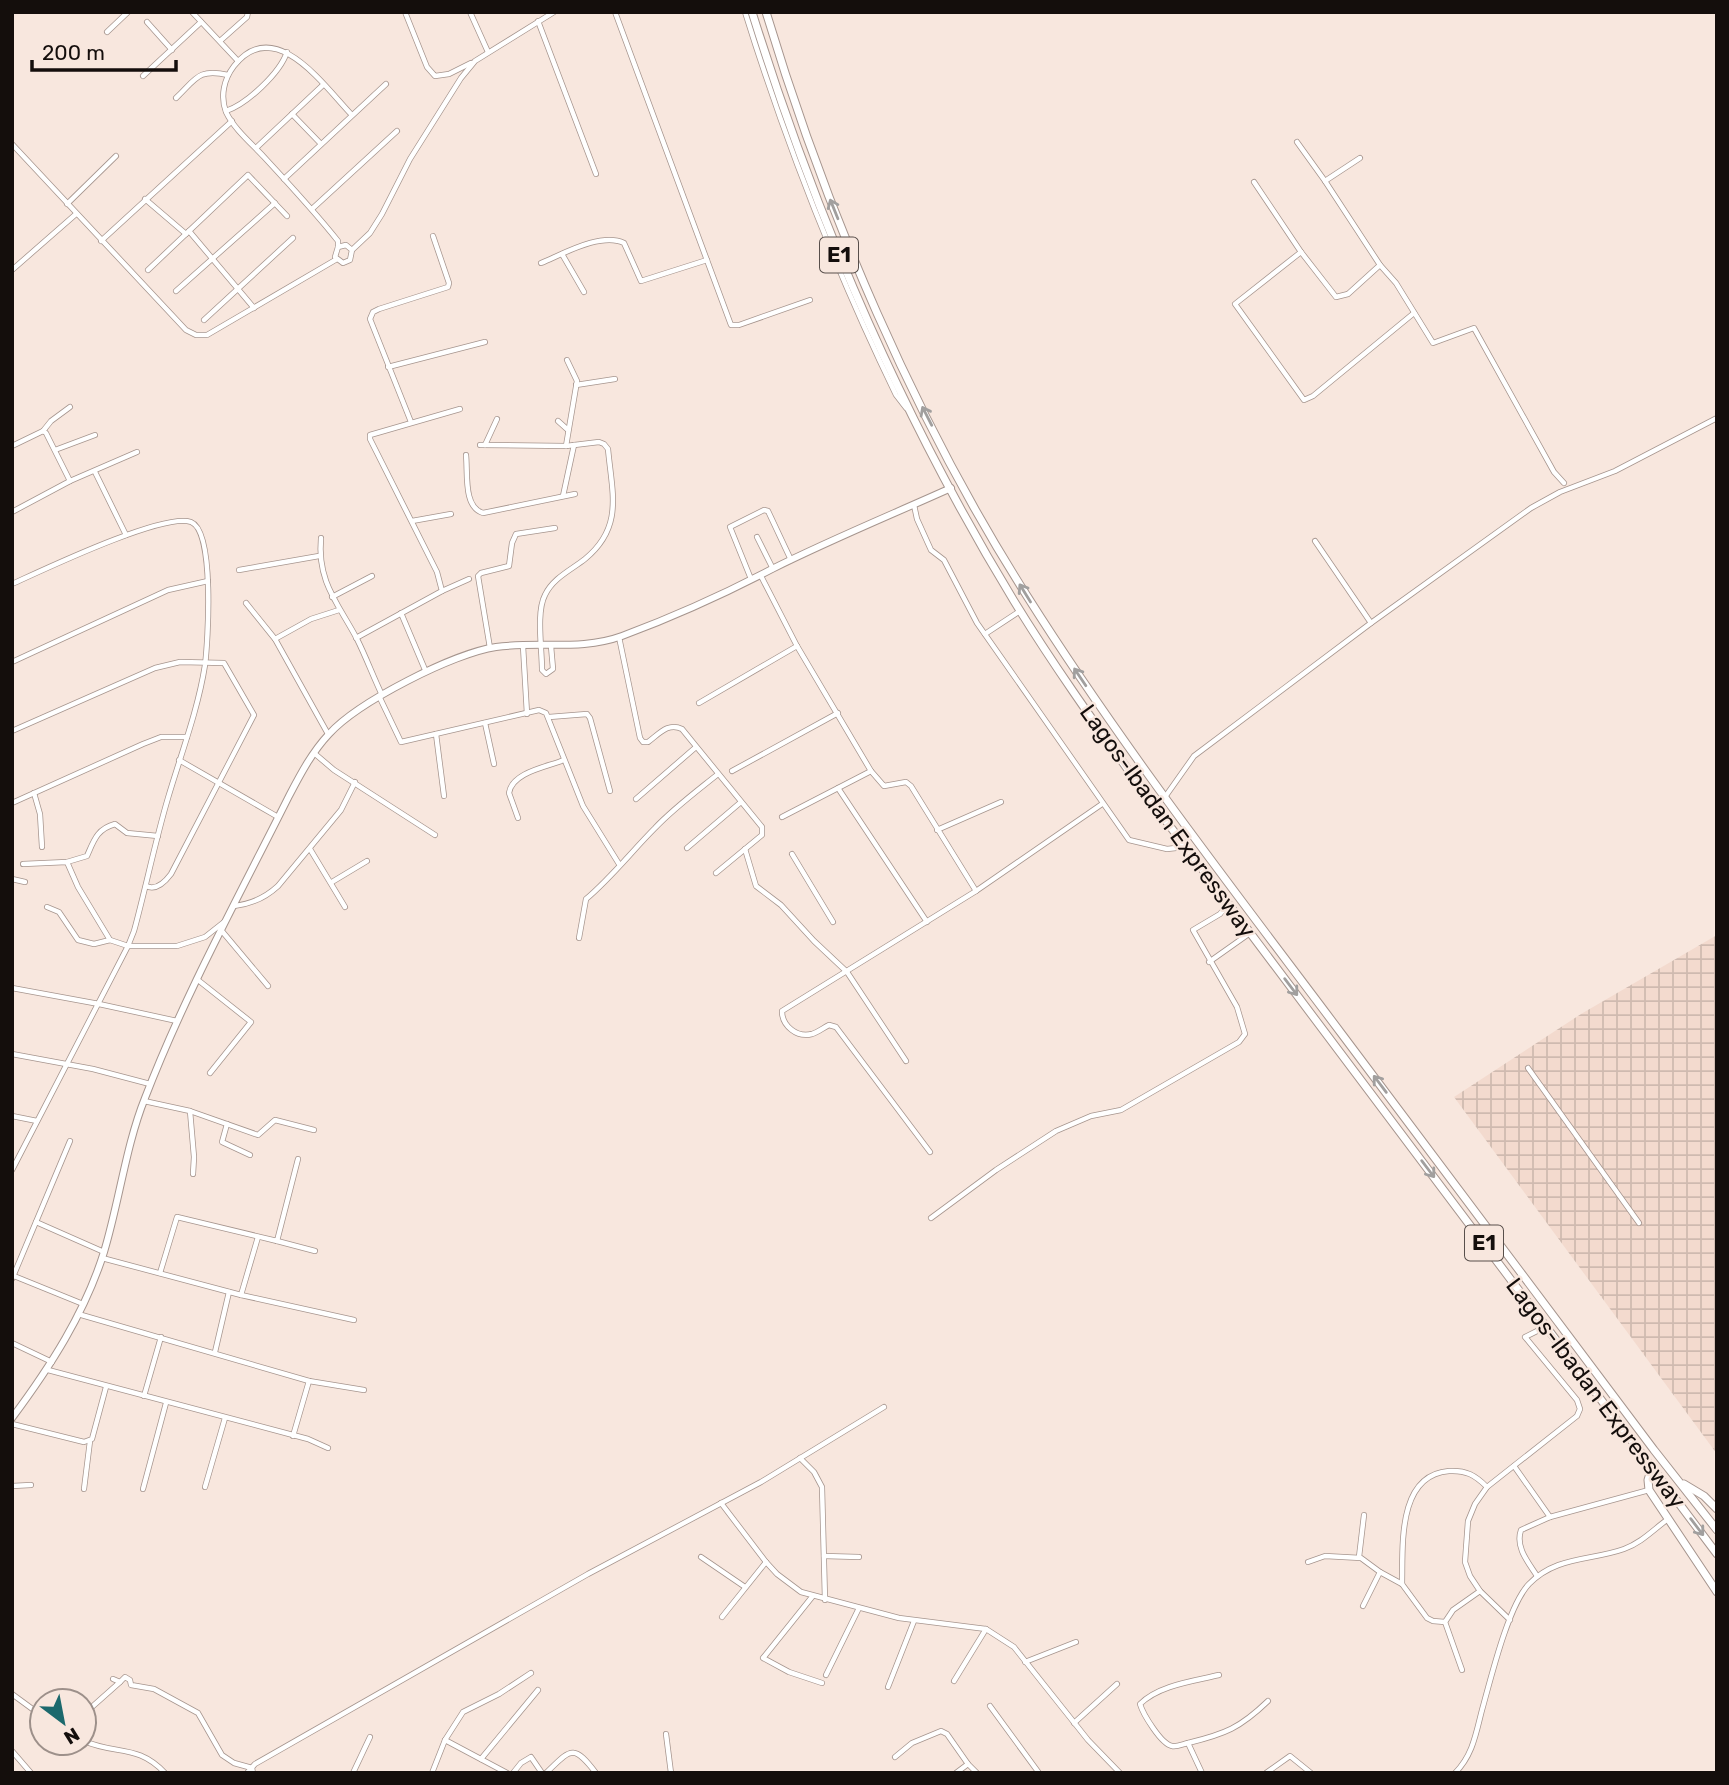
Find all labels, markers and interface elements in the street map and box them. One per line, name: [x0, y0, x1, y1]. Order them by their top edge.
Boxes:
scale bar: [32, 28, 175, 72]
text: 200 m: [42, 40, 105, 65]
one-way arrow: [827, 198, 840, 220]
road number: E1: [820, 238, 858, 272]
one-way arrow: [920, 406, 934, 427]
one-way arrow: [1018, 583, 1032, 603]
one-way arrow: [1073, 668, 1087, 687]
street label: Lagos-Ibadan Expressway: [1074, 699, 1262, 943]
one-way arrow: [1284, 978, 1299, 996]
one-way arrow: [1373, 1076, 1388, 1094]
one-way arrow: [1421, 1159, 1435, 1178]
road number: E1: [1465, 1226, 1503, 1260]
street label: Lagos-Ibadan Expressway: [1500, 1272, 1692, 1514]
one-way arrow: [1690, 1517, 1704, 1536]
north arrow: [28, 1687, 98, 1757]
text: N: [60, 1723, 84, 1749]

